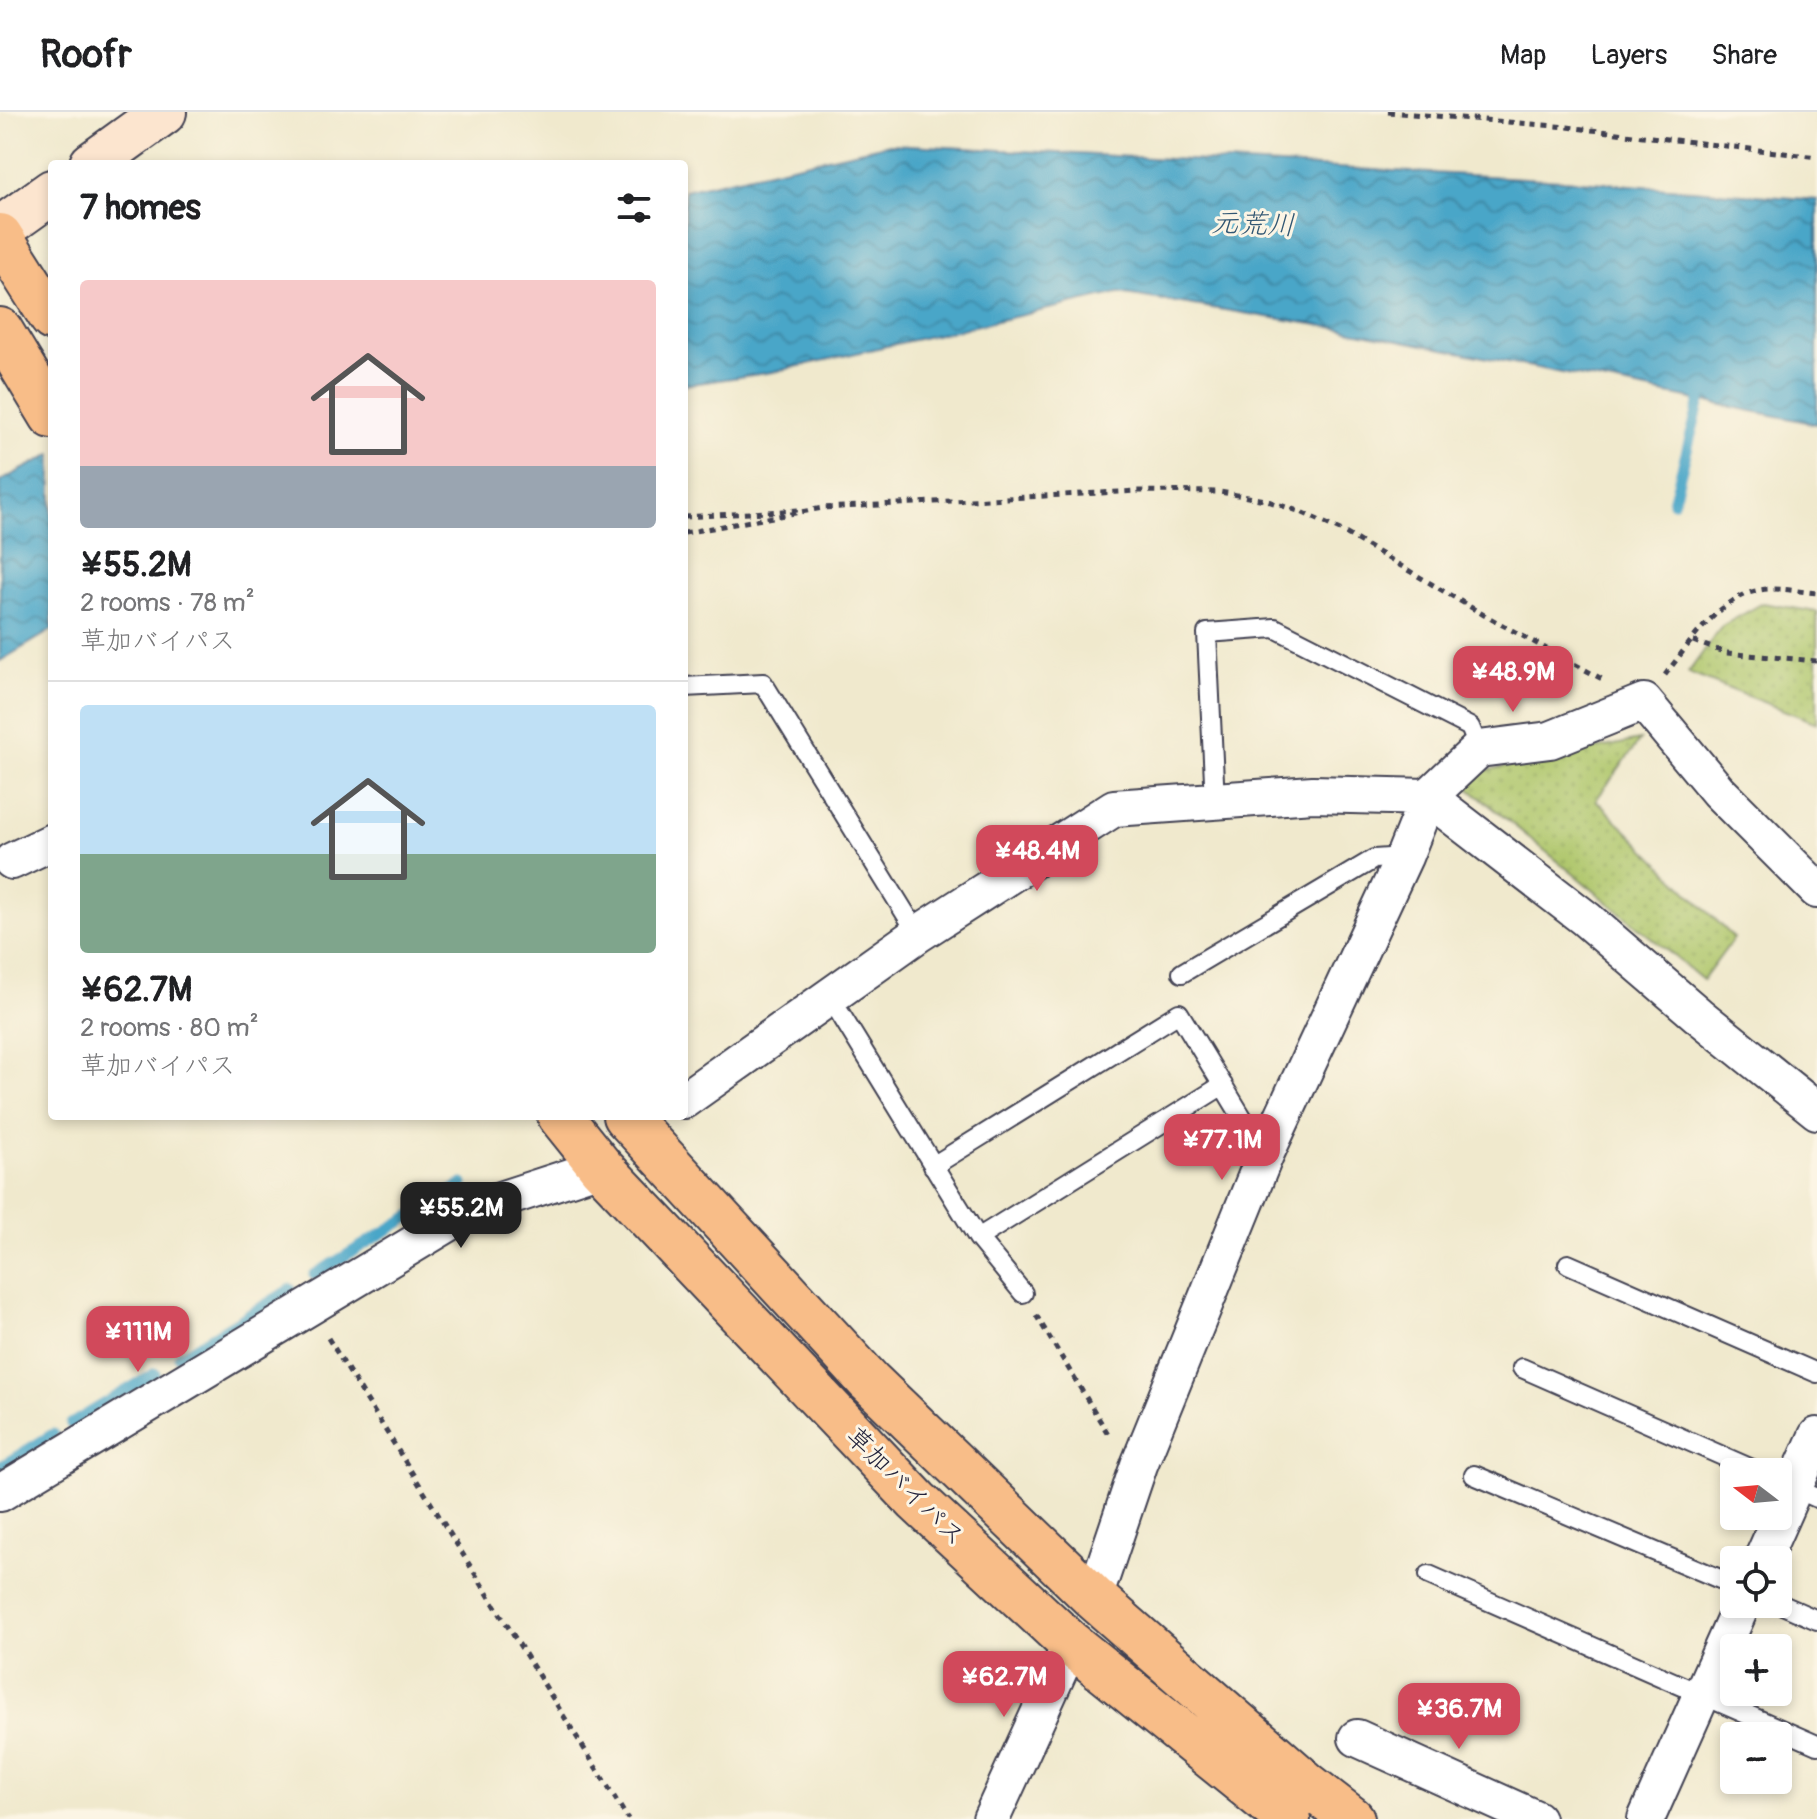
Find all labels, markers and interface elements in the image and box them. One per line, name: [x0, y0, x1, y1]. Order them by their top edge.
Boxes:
text: Roofr: [40, 31, 132, 79]
text: Map: [1500, 38, 1546, 73]
text: Layers: [1590, 38, 1667, 73]
text: Share: [1711, 38, 1777, 73]
icon: filters: [612, 186, 656, 230]
text: 7 homes: [80, 187, 201, 230]
water label: 元荒川: [1210, 206, 1296, 243]
icon: home: [296, 332, 440, 476]
text: ¥55.2M: [80, 544, 191, 587]
text: 2 rooms · 78 m²: [80, 587, 255, 619]
text: 草加バイパス: [80, 625, 235, 657]
pin: ¥48.9M: [1448, 646, 1578, 714]
text: ¥48.9M: [1471, 656, 1555, 688]
icon: home: [296, 757, 440, 901]
pin: ¥48.4M: [972, 825, 1102, 893]
text: ¥48.4M: [994, 835, 1080, 867]
text: ¥62.7M: [80, 969, 192, 1012]
text: 2 rooms · 80 m²: [80, 1012, 259, 1044]
text: 草加バイパス: [80, 1050, 235, 1082]
pin: ¥77.1M: [1157, 1114, 1287, 1182]
text: ¥77.1M: [1182, 1124, 1262, 1156]
pin: ¥55.2M: [396, 1182, 526, 1250]
text: ¥55.2M: [418, 1192, 504, 1224]
pin: ¥111M: [82, 1306, 194, 1374]
text: ¥111M: [104, 1316, 172, 1348]
street label: 草加バイパス: [839, 1420, 972, 1553]
north arrow: [1720, 1458, 1792, 1530]
map controls: [1720, 1458, 1792, 1794]
button: locate: [1720, 1546, 1792, 1618]
button: +: [1720, 1634, 1792, 1706]
pin: ¥62.7M: [939, 1651, 1069, 1719]
text: ¥62.7M: [961, 1661, 1047, 1693]
pin: ¥36.7M: [1394, 1683, 1524, 1751]
text: ¥36.7M: [1416, 1693, 1502, 1725]
button: −: [1720, 1722, 1792, 1794]

